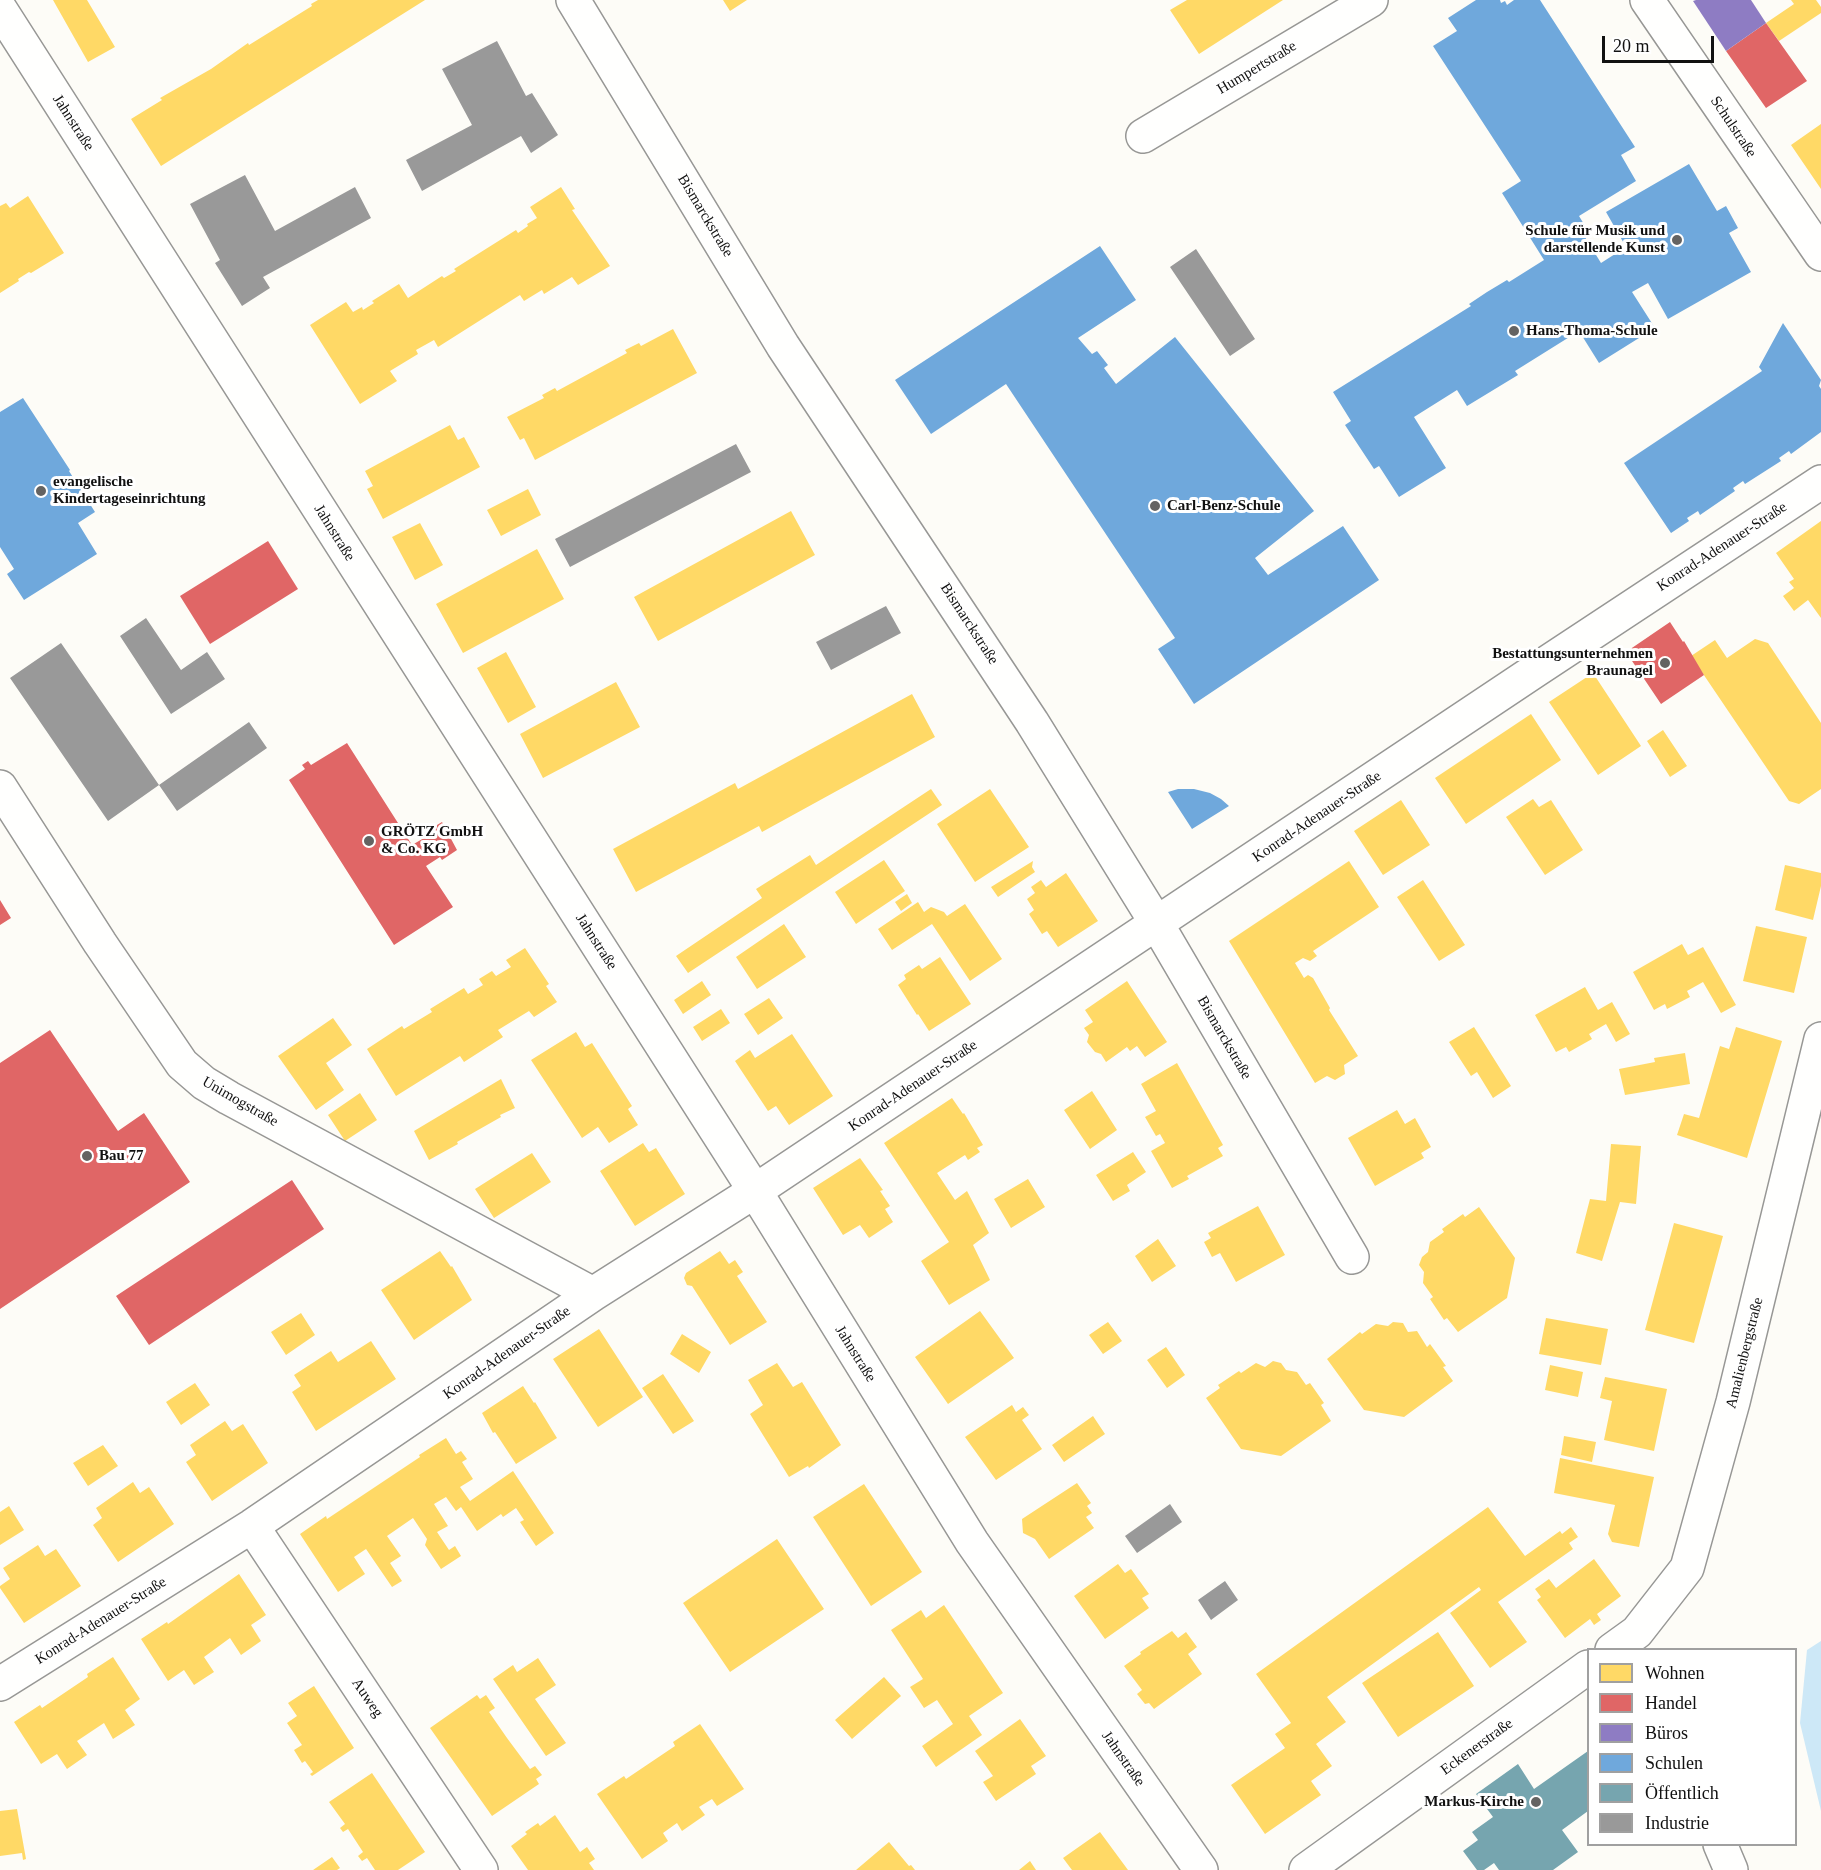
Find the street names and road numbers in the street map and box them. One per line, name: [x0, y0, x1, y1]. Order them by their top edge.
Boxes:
street label: Humpertstraße: [1214, 37, 1300, 99]
street label: Jahnstraße: [48, 92, 98, 154]
street label: Schulstraße: [1706, 93, 1760, 161]
street label: Bismarckstraße: [673, 171, 737, 261]
street label: Konrad-Adenauer-Straße: [1654, 498, 1790, 596]
street label: Jahnstraße: [310, 501, 358, 565]
street label: Bismarckstraße: [936, 580, 1002, 668]
street label: Konrad-Adenauer-Straße: [1249, 767, 1385, 867]
street label: Jahnstraße: [571, 911, 621, 973]
street label: Bismarckstraße: [1193, 993, 1255, 1083]
street label: Konrad-Adenauer-Straße: [845, 1036, 981, 1136]
street label: Unimogstraße: [199, 1073, 281, 1131]
street label: Amalienbergstraße: [1722, 1296, 1768, 1410]
street label: Konrad-Adenauer-Straße: [440, 1302, 574, 1404]
street label: Jahnstraße: [831, 1322, 879, 1386]
street label: Konrad-Adenauer-Straße: [32, 1573, 170, 1669]
street label: Auweg: [347, 1675, 387, 1721]
street label: Eckenerstraße: [1437, 1715, 1517, 1779]
street label: Jahnstraße: [1097, 1728, 1149, 1790]

